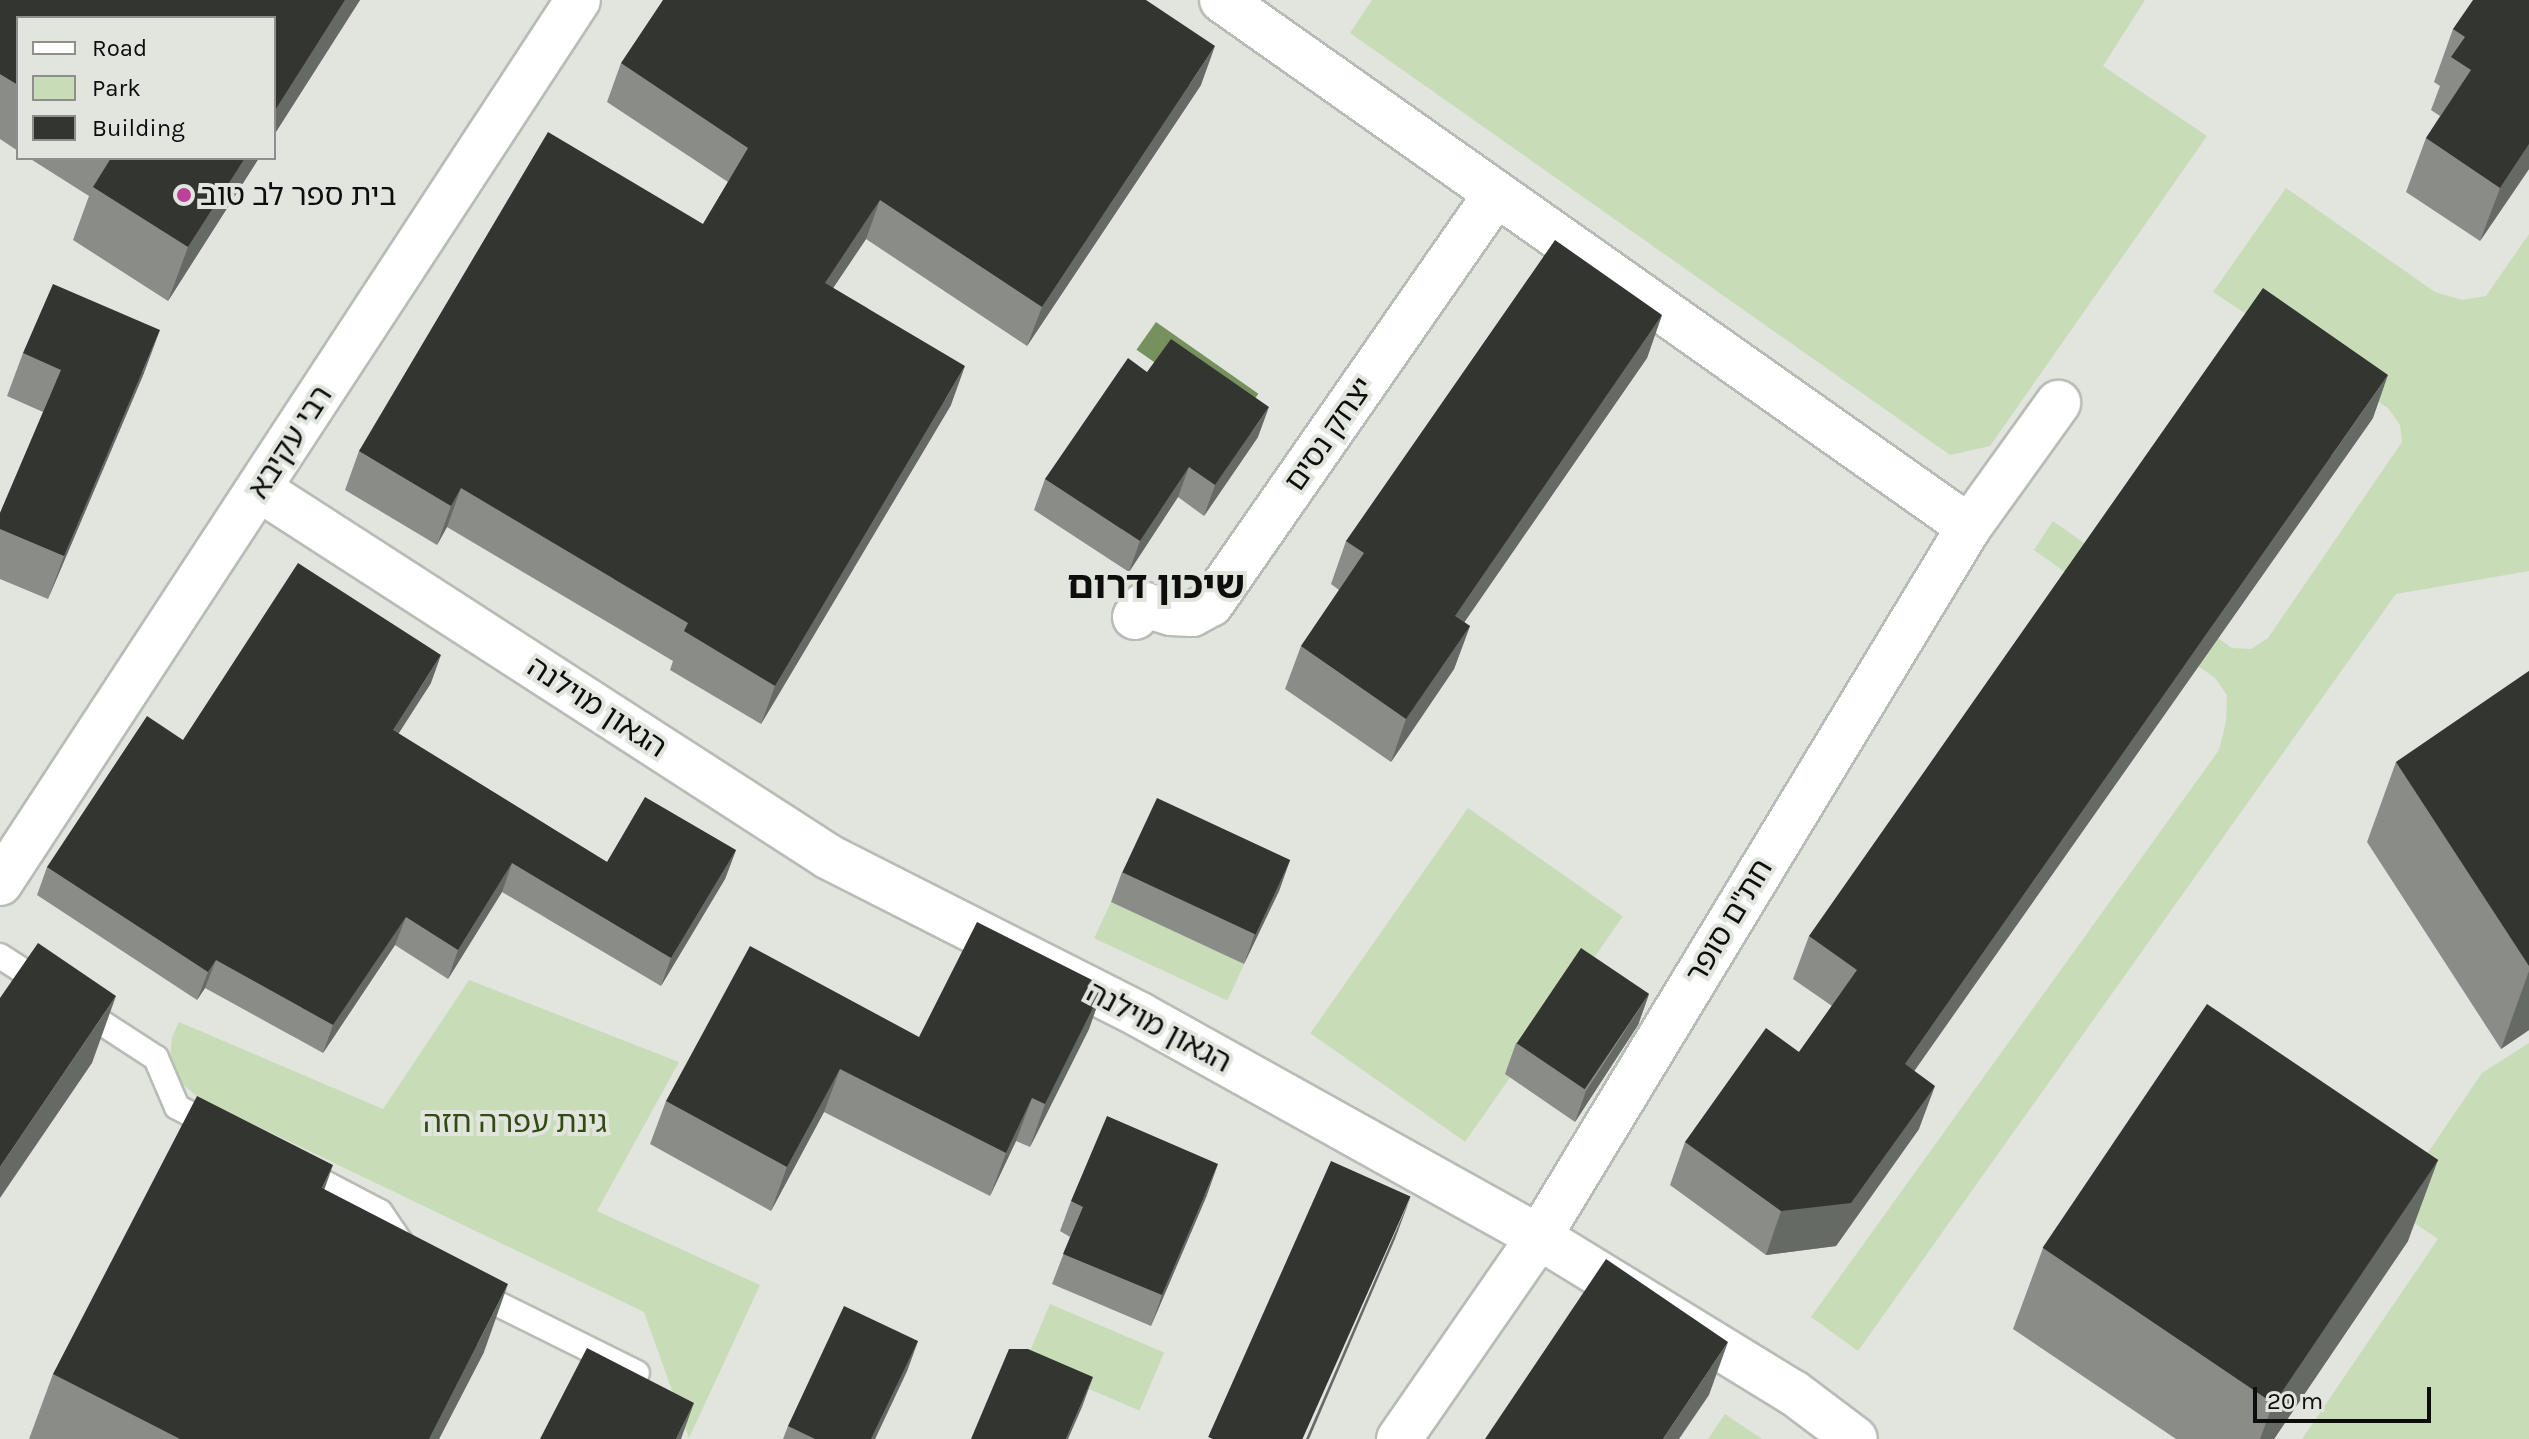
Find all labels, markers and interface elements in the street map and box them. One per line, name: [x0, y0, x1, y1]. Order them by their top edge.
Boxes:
legend: [16, 16, 276, 160]
text: Road: [92, 34, 147, 62]
text: Park: [92, 74, 141, 102]
text: Building: [92, 114, 185, 142]
place label: בית ספר לב טוב: [200, 177, 397, 213]
marker: בית ספר לב טוב: [175, 186, 193, 204]
street label: יצחק נסים: [1277, 370, 1381, 498]
street label: רבי עקיבא: [240, 379, 340, 505]
district label: שיכון דרום: [1067, 563, 1245, 609]
street label: הגאון מוילנה: [521, 649, 673, 765]
street label: חת"ם סופר: [1678, 852, 1780, 990]
street label: הגאון מוילנה: [1081, 974, 1237, 1080]
park label: גינת עפרה חזה: [423, 1104, 607, 1140]
scale bar: [2257, 1371, 2435, 1421]
text: 20 m: [2267, 1387, 2323, 1415]

